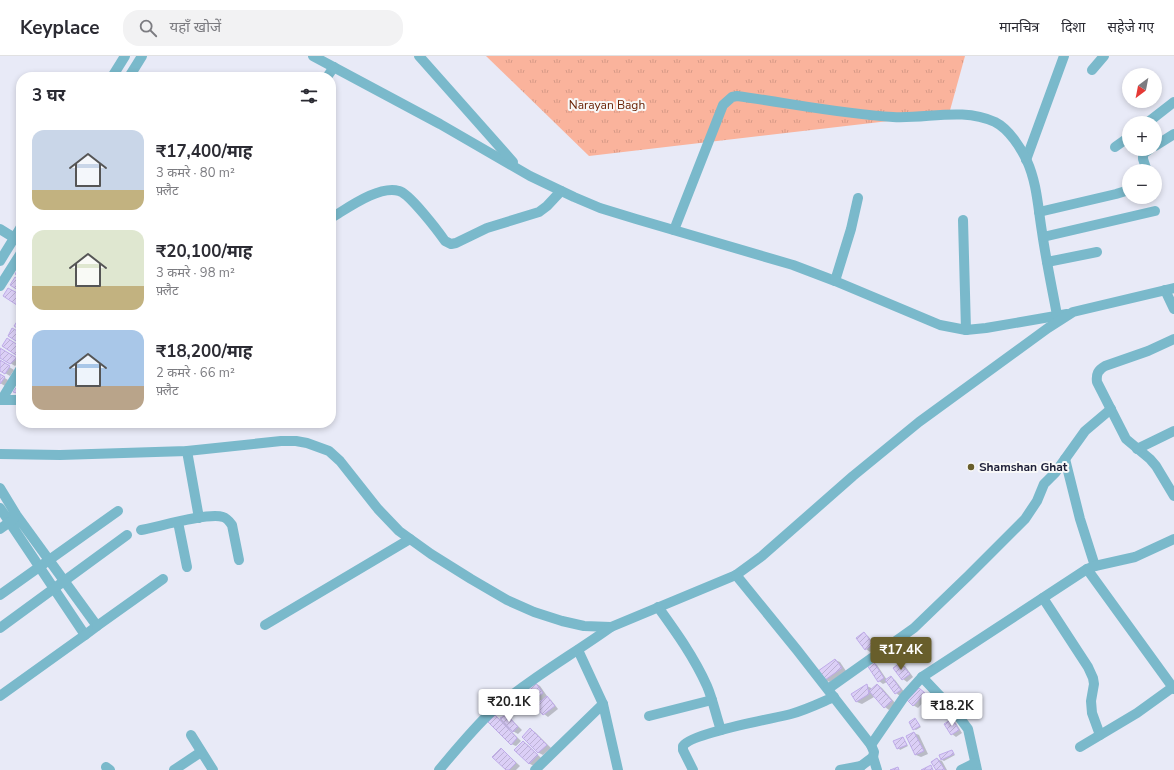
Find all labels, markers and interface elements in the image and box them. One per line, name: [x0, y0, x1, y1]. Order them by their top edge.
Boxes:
search box: [123, 10, 403, 46]
text: Keyplace: [20, 15, 99, 41]
icon: search: [137, 17, 159, 39]
text: यहाँ खोजें: [169, 17, 221, 37]
text: मानचित्र: [999, 18, 1039, 37]
text: दिशा: [1061, 18, 1085, 37]
text: सहेजे गए: [1107, 18, 1154, 37]
north arrow: [1122, 68, 1162, 108]
map controls: [1122, 68, 1162, 204]
text: 3 घर: [32, 84, 65, 107]
icon: filters: [298, 85, 320, 107]
park label: Narayan Bagh: [569, 97, 645, 113]
button: +: [1122, 116, 1162, 156]
text: ₹17,400/माह: [156, 140, 252, 163]
icon: home: [64, 146, 112, 194]
text: 3 कमरे · 80 m²: [156, 164, 235, 182]
button: −: [1122, 164, 1162, 204]
text: फ़्लैट: [156, 182, 179, 200]
text: ₹20,100/माह: [156, 240, 252, 263]
icon: home: [64, 246, 112, 294]
text: 3 कमरे · 98 m²: [156, 264, 235, 282]
text: फ़्लैट: [156, 282, 179, 300]
text: ₹18,200/माह: [156, 340, 252, 363]
icon: home: [64, 346, 112, 394]
text: 2 कमरे · 66 m²: [156, 364, 235, 382]
text: फ़्लैट: [156, 382, 179, 400]
place label: Shamshan Ghat: [979, 459, 1068, 475]
marker: Shamshan Ghat: [966, 462, 976, 472]
pin: ₹17.4K: [868, 637, 934, 671]
text: ₹17.4K: [879, 641, 923, 659]
pin: ₹20.1K: [476, 689, 542, 723]
text: ₹20.1K: [487, 693, 531, 711]
pin: ₹18.2K: [919, 693, 985, 727]
text: ₹18.2K: [930, 697, 974, 715]

